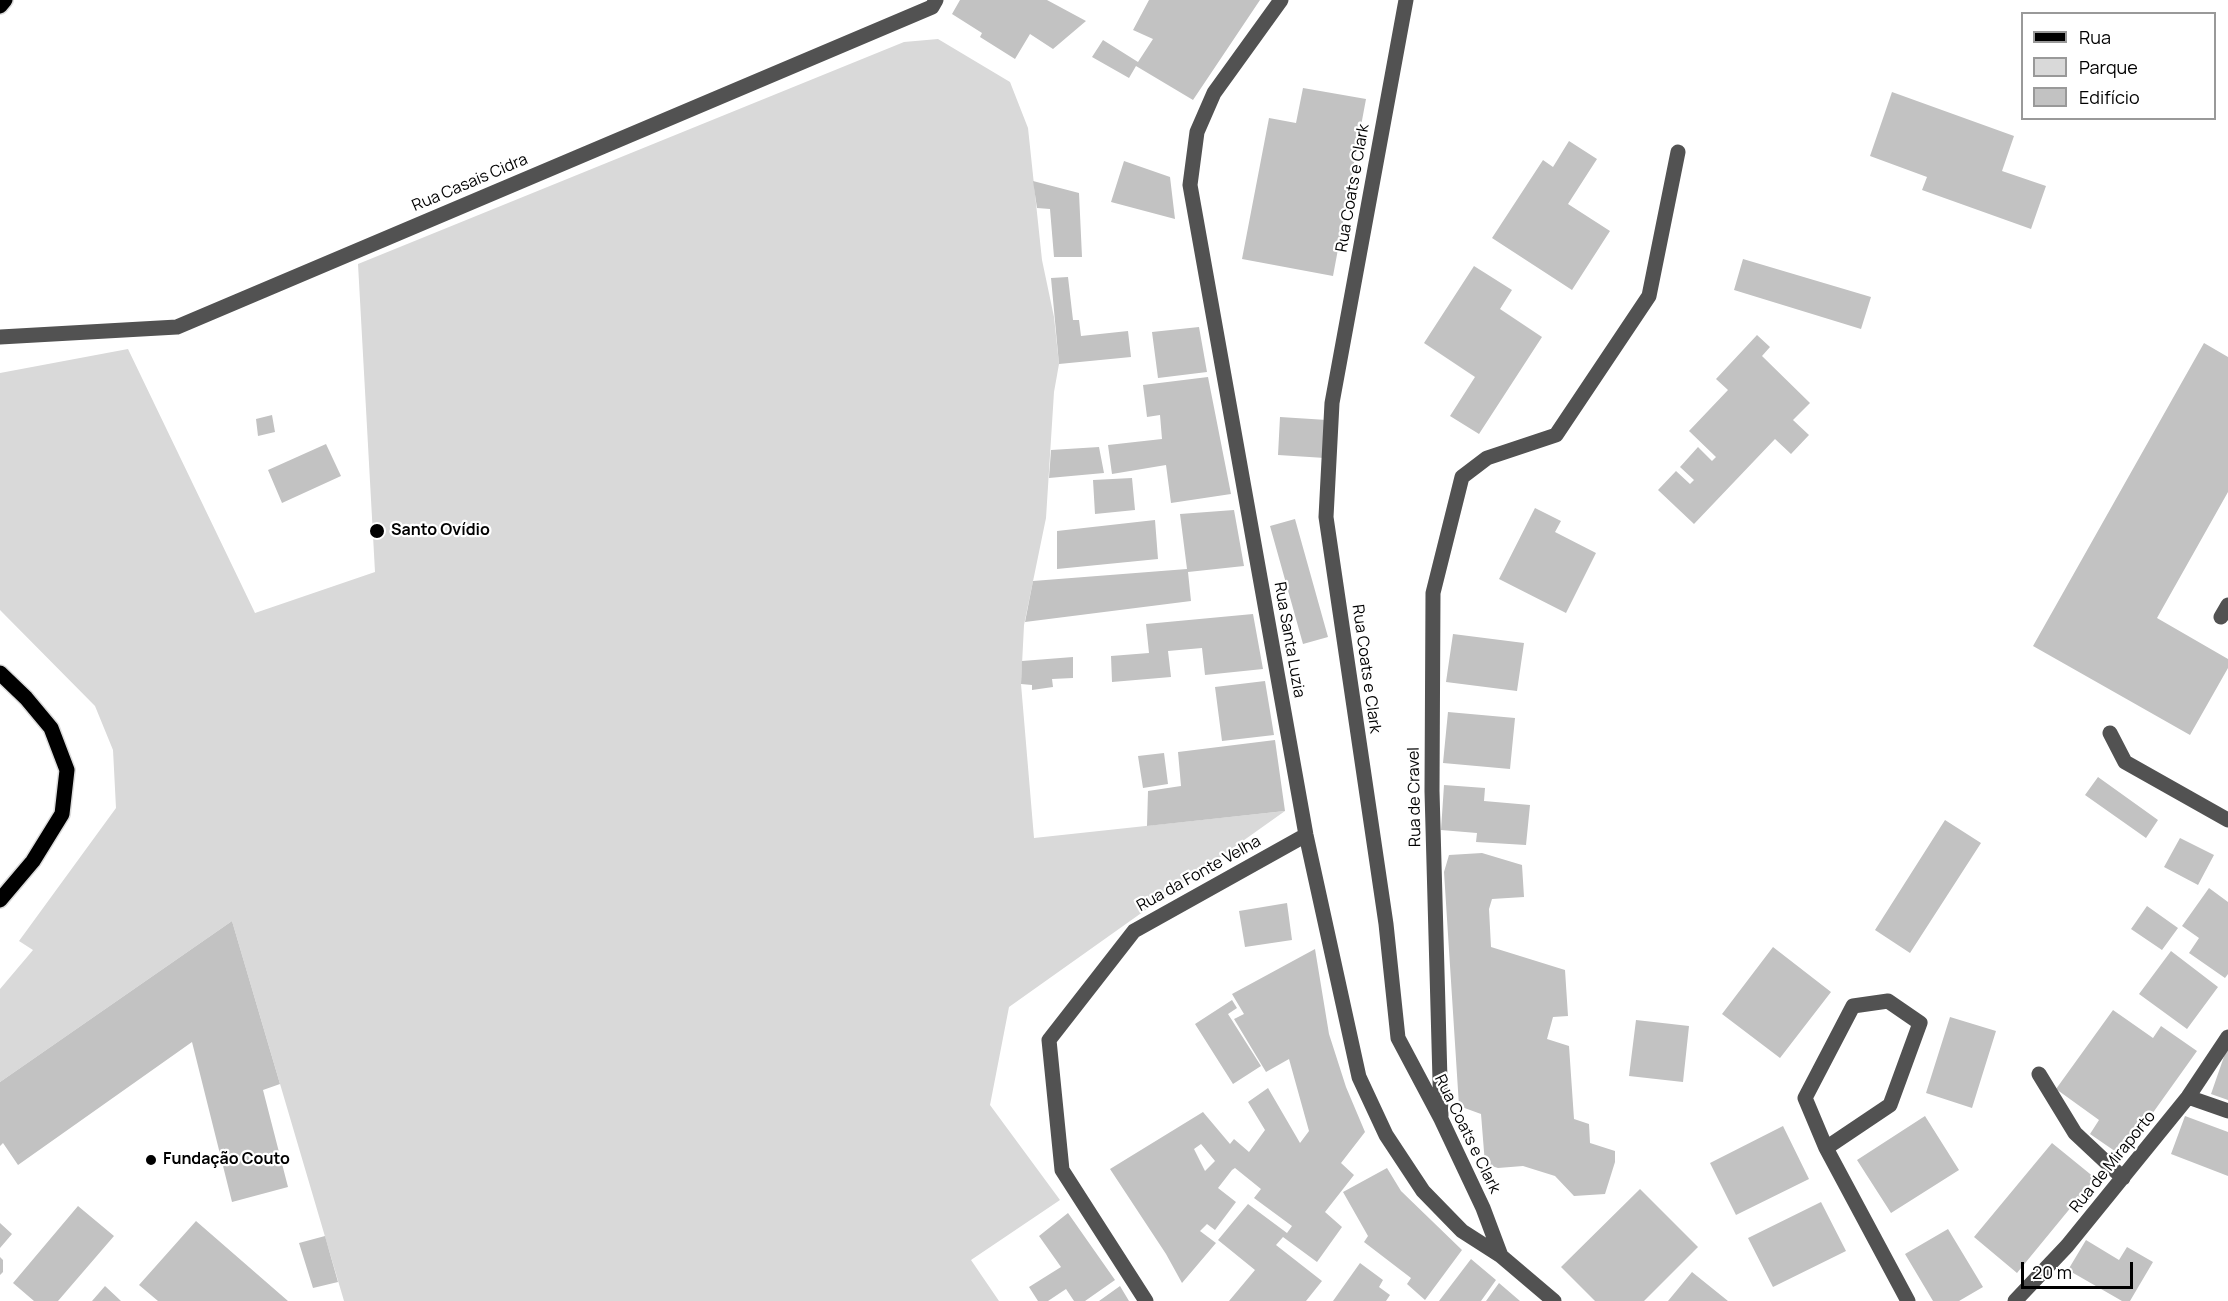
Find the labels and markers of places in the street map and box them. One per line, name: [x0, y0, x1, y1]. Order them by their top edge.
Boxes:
place label: Santo Ovídio: [391, 521, 490, 541]
marker: Santo Ovídio: [368, 522, 386, 540]
place label: Fundação Couto: [163, 1150, 290, 1170]
marker: Fundação Couto: [144, 1153, 158, 1167]

